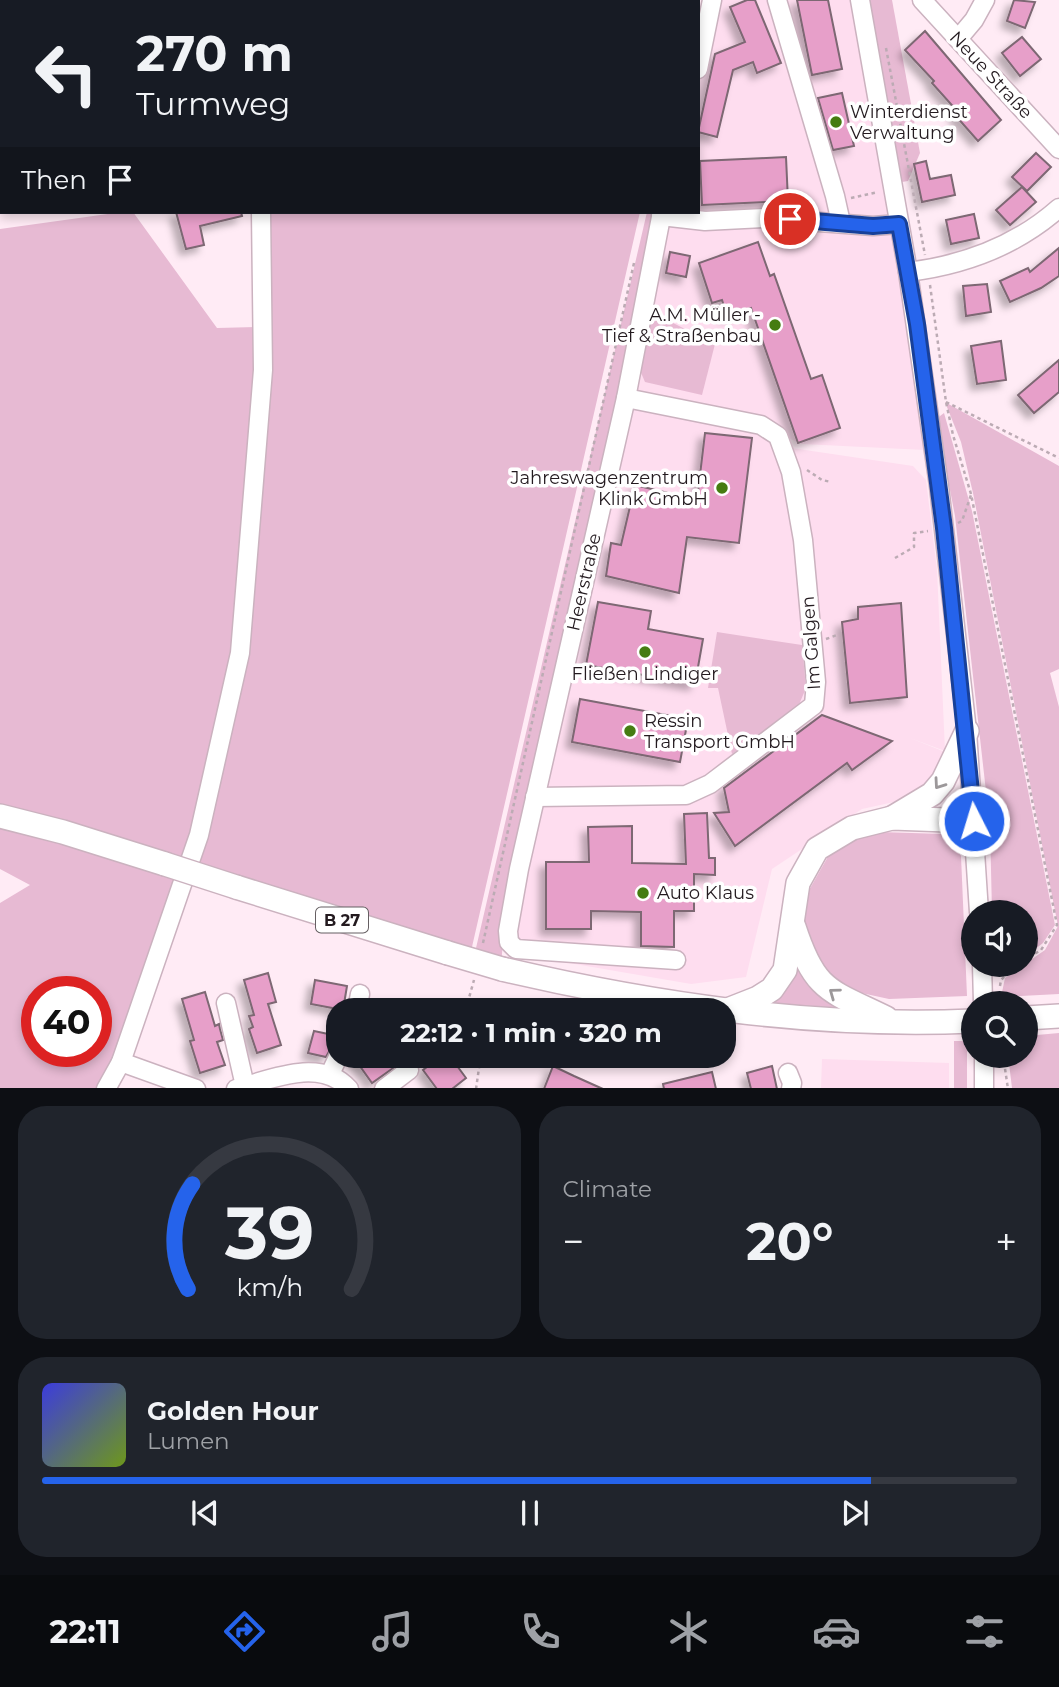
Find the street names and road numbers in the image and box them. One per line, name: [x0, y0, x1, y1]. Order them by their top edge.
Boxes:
street label: Neue Straße: [945, 27, 1037, 123]
street label: Heerstraße: [562, 531, 606, 633]
street label: Im Galgen: [797, 595, 825, 691]
road number: B 27: [316, 908, 368, 932]

